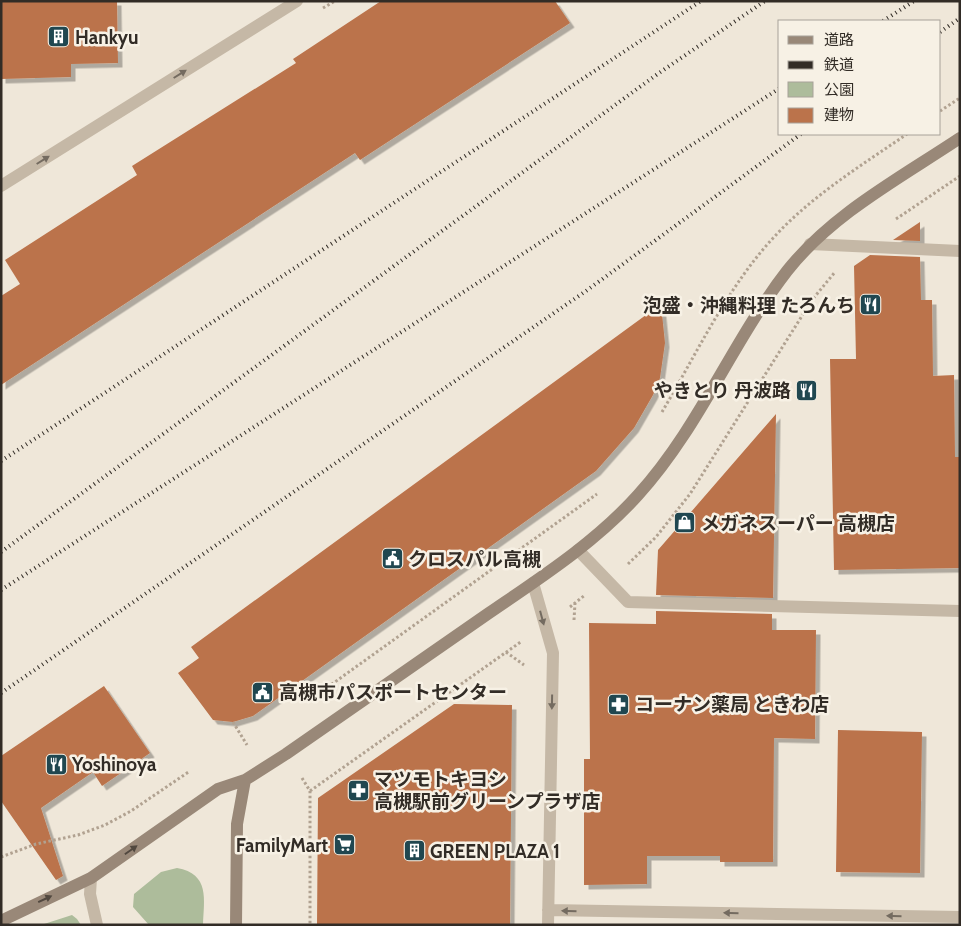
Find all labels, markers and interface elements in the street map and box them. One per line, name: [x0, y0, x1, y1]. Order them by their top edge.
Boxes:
legend: [778, 20, 941, 135]
building icon: Hankyu: [47, 25, 71, 49]
place label: Hankyu: [75, 26, 139, 49]
text: 道路: [824, 31, 854, 49]
text: 鉄道: [824, 56, 854, 74]
one-way arrow: [174, 69, 187, 79]
text: 公園: [824, 81, 854, 99]
text: 建物: [824, 106, 854, 124]
one-way arrow: [36, 155, 49, 165]
restaurant icon: 泡盛・沖縄料理 たろんち: [859, 293, 883, 317]
place label: 泡盛・沖縄料理 たろんち: [643, 294, 855, 317]
restaurant icon: やきとり 丹波路: [795, 378, 819, 402]
place label: やきとり 丹波路: [654, 379, 791, 402]
shop icon: メガネスーパー 高槻店: [673, 511, 697, 535]
place label: メガネスーパー 高槻店: [701, 512, 895, 535]
public building icon: クロスパル高槻: [380, 547, 404, 571]
place label: クロスパル高槻: [408, 548, 541, 571]
one-way arrow: [539, 611, 547, 626]
public building icon: 高槻市パスポートセンター: [251, 680, 275, 704]
place label: 高槻市パスポートセンター: [279, 681, 507, 704]
pharmacy icon: コーナン薬局 ときわ店: [607, 692, 631, 716]
place label: コーナン薬局 ときわ店: [635, 693, 829, 716]
one-way arrow: [548, 694, 556, 710]
restaurant icon: Yoshinoya: [44, 752, 68, 776]
place label: Yoshinoya: [71, 753, 157, 776]
place label: マツモトキヨシ 高槻駅前グリーンプラザ店: [374, 768, 600, 813]
pharmacy icon: マツモトキヨシ 高槻駅前グリーンプラザ店: [346, 778, 370, 802]
supermarket icon: FamilyMart: [332, 833, 356, 857]
place label: FamilyMart: [236, 834, 328, 857]
building icon: GREEN PLAZA 1: [402, 839, 426, 863]
place label: GREEN PLAZA 1: [430, 840, 560, 863]
one-way arrow: [124, 845, 137, 855]
one-way arrow: [38, 894, 52, 902]
one-way arrow: [560, 907, 576, 915]
one-way arrow: [723, 909, 739, 917]
one-way arrow: [885, 912, 901, 920]

